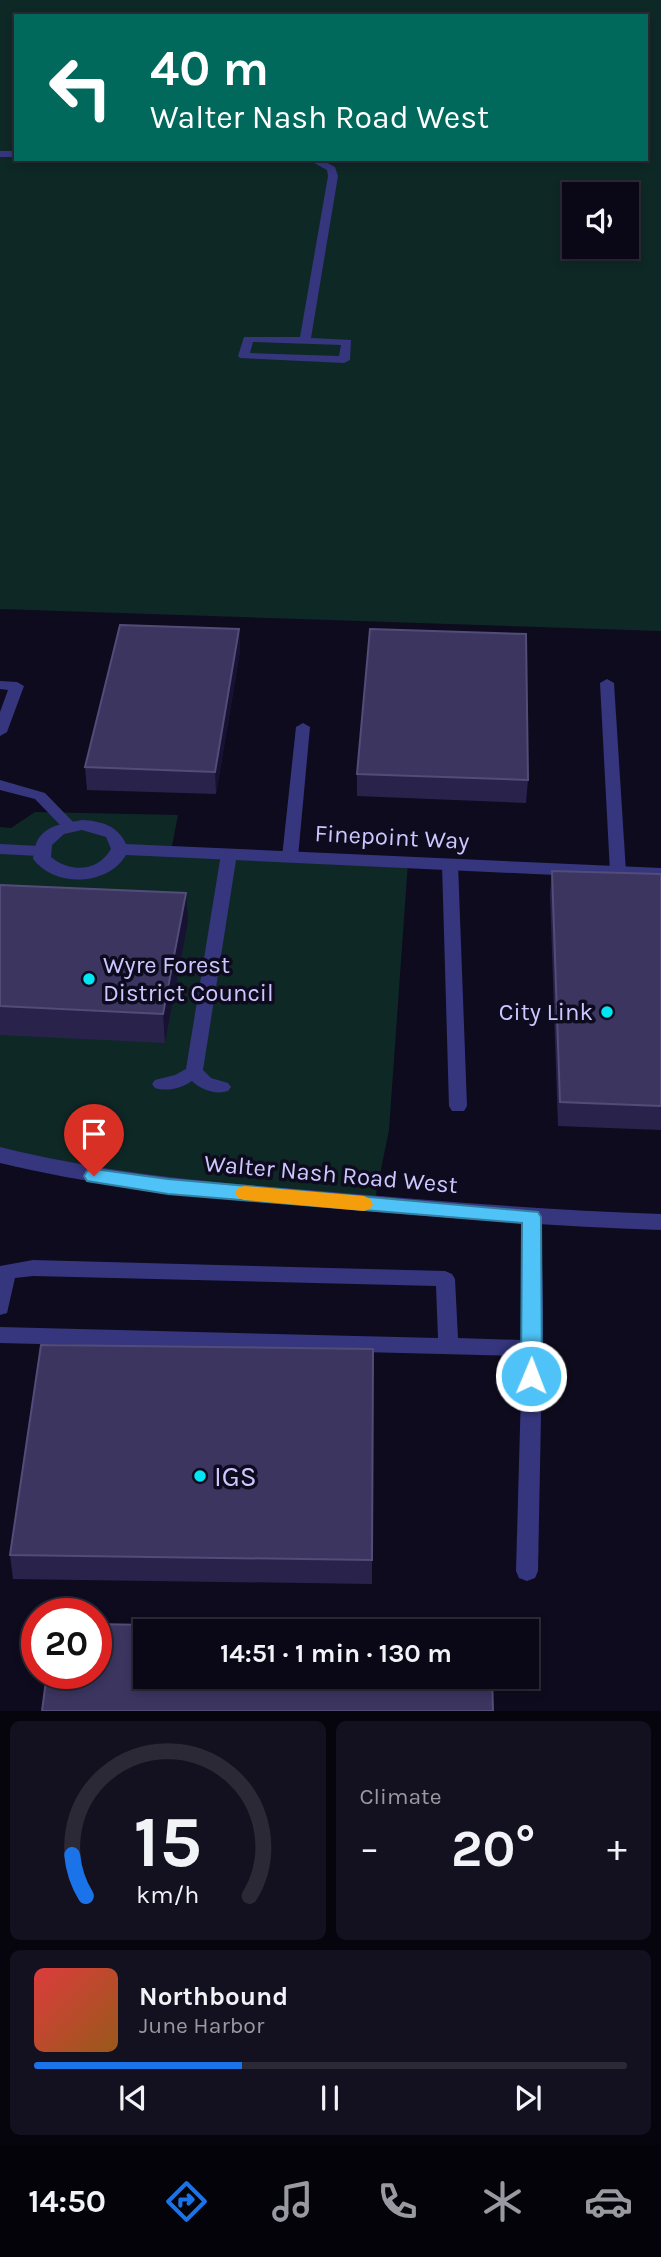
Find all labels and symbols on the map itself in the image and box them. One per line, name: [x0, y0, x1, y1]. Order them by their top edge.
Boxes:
street label: Finepoint Way: [314, 819, 470, 855]
place label: Wyre Forest District Council: [103, 951, 274, 1007]
marker: Wyre Forest District Council: [81, 971, 97, 987]
place label: City Link: [499, 998, 593, 1026]
marker: City Link: [599, 1004, 615, 1020]
pin: [64, 1104, 124, 1176]
street label: Walter Nash Road West: [203, 1149, 459, 1199]
position arrow: [494, 1339, 568, 1413]
place label: IGS: [214, 1460, 257, 1493]
marker: IGS: [192, 1468, 208, 1484]
speed limit sign: 20: [21, 1598, 112, 1689]

